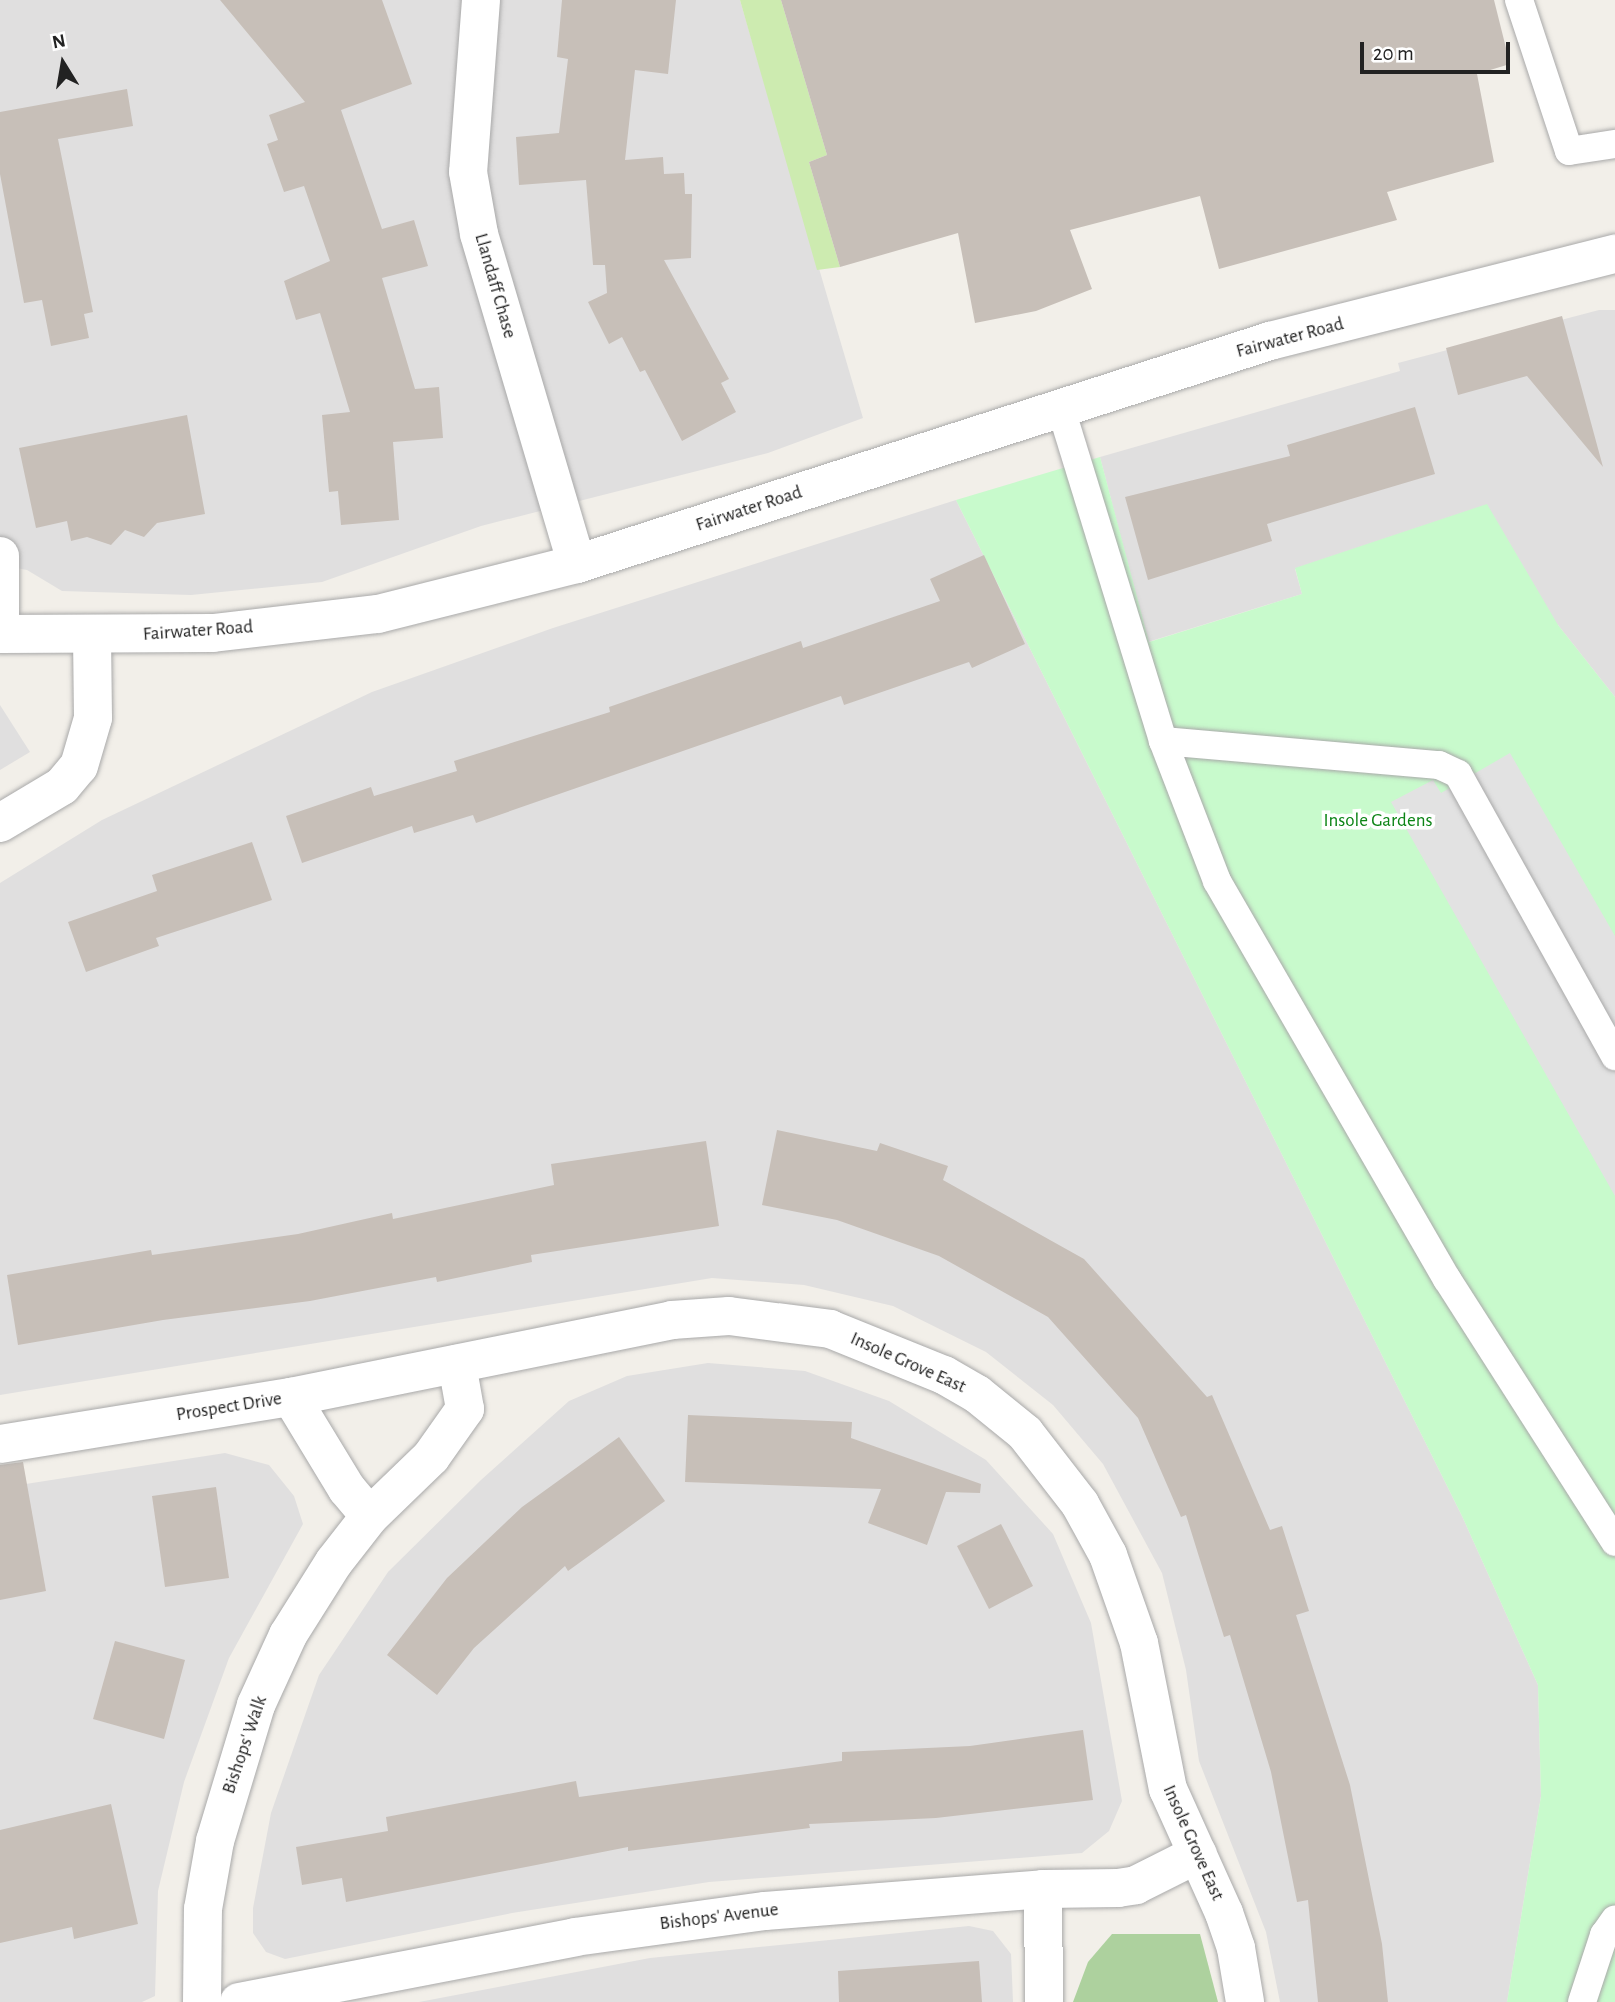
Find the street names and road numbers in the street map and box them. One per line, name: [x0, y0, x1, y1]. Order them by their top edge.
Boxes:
street label: Llandaff Chase: [469, 231, 521, 341]
street label: Fairwater Road: [1234, 313, 1346, 363]
street label: Fairwater Road: [693, 481, 805, 537]
street label: Fairwater Road: [142, 616, 254, 646]
street label: Insole Grove East: [847, 1327, 969, 1399]
street label: Prospect Drive: [175, 1387, 283, 1427]
street label: Bishops' Walk: [218, 1693, 272, 1797]
street label: Insole Grove East: [1157, 1782, 1229, 1904]
street label: Bishops' Avenue: [658, 1898, 780, 1936]

